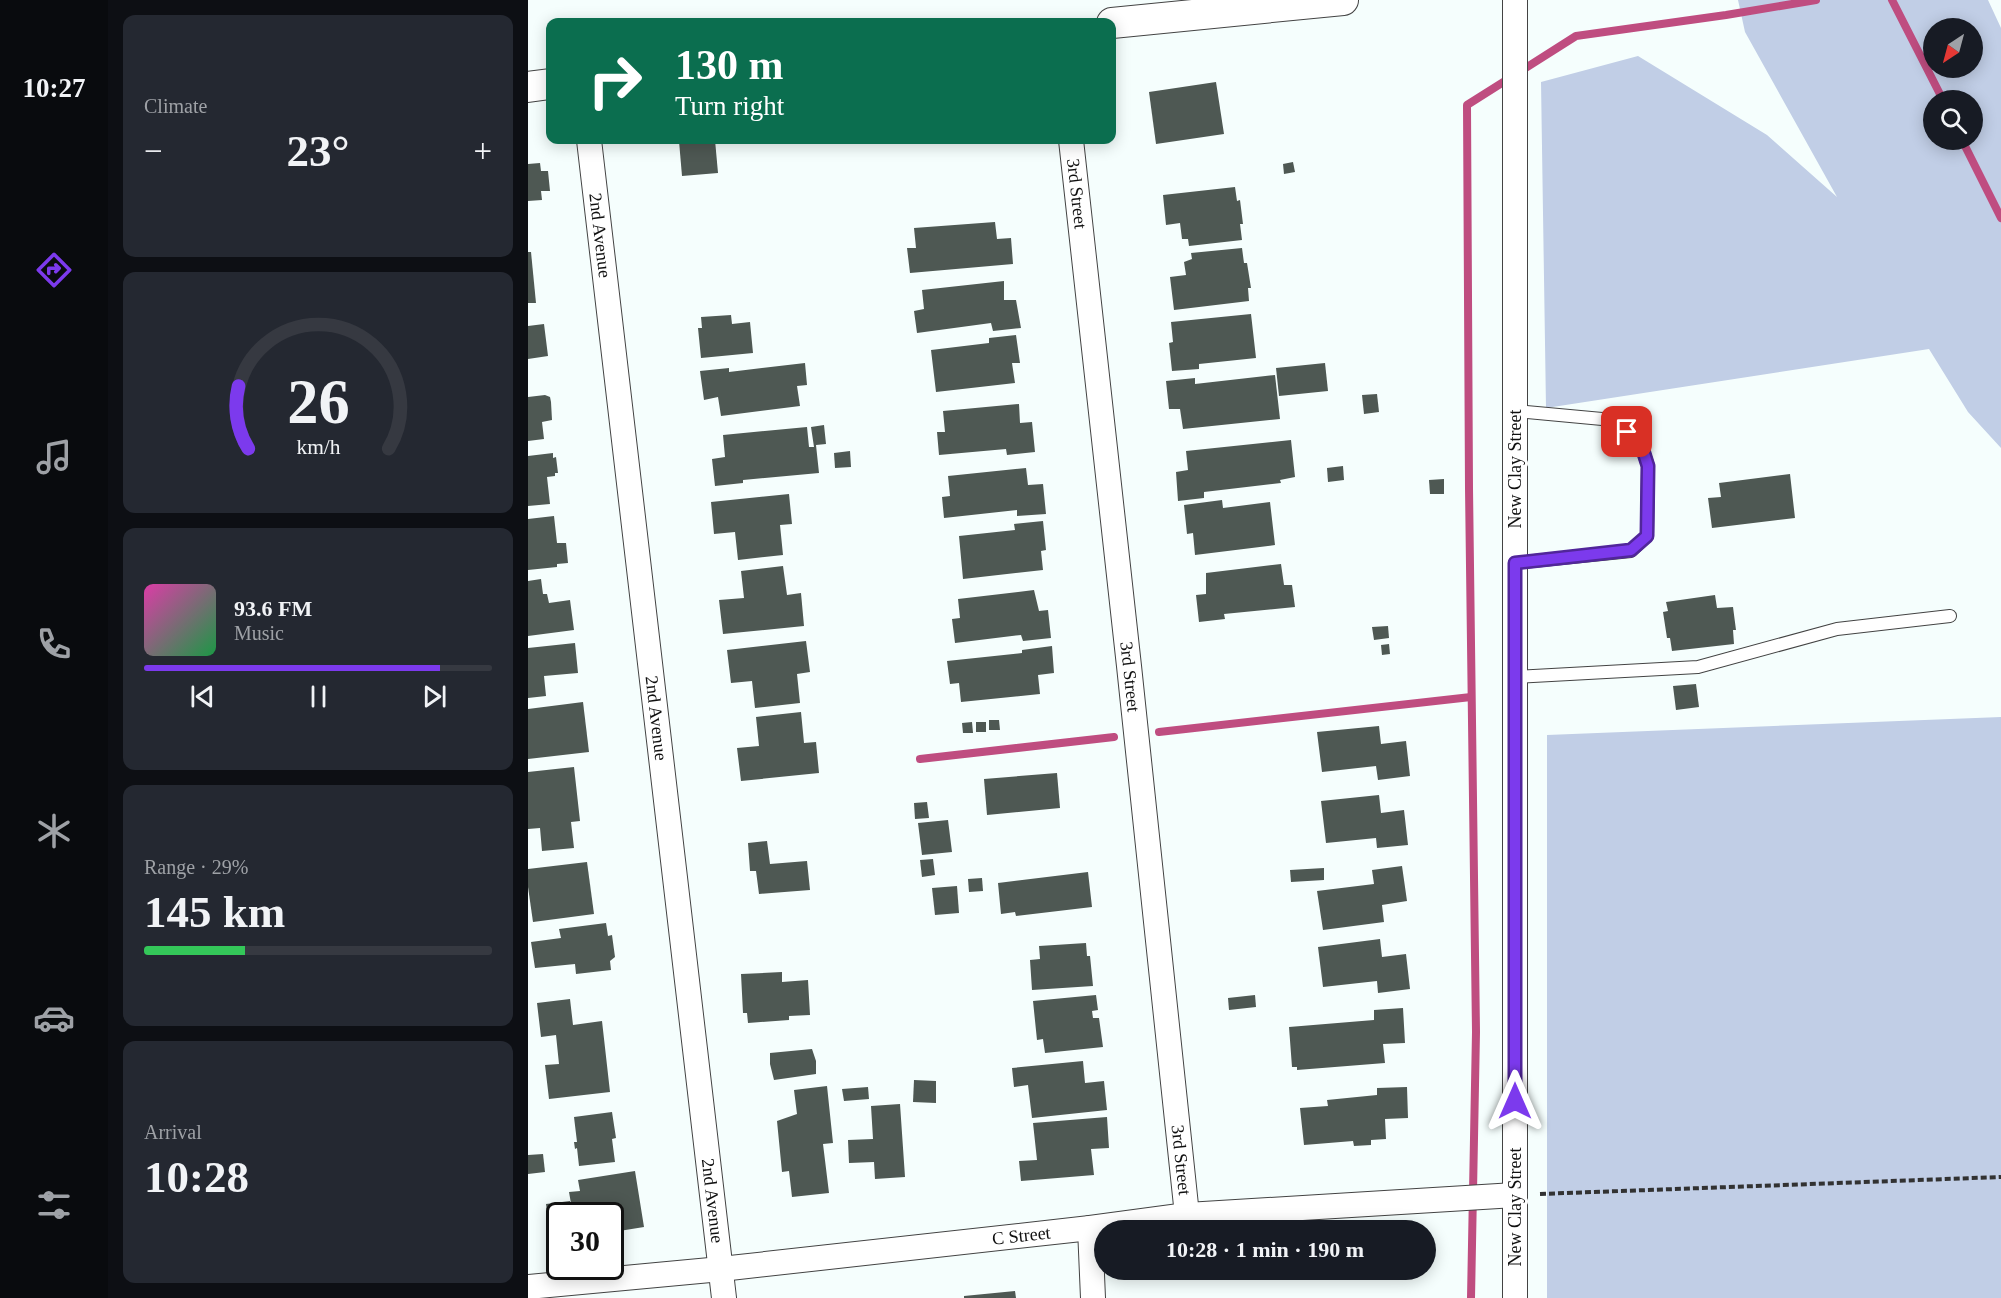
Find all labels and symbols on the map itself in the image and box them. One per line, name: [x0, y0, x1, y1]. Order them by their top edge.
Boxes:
north arrow: [1923, 18, 1983, 78]
street label: 3rd Street: [1063, 158, 1091, 230]
street label: 2nd Avenue: [585, 192, 615, 279]
pin: [1601, 406, 1652, 457]
street label: New Clay Street: [1505, 410, 1525, 528]
street label: 3rd Street: [1116, 641, 1144, 713]
street label: 2nd Avenue: [642, 675, 671, 762]
position arrow: [1483, 1069, 1547, 1133]
street label: 3rd Street: [1168, 1124, 1195, 1196]
street label: New Clay Street: [1505, 1148, 1525, 1266]
street label: 2nd Avenue: [698, 1157, 728, 1244]
speed limit sign: 30: [546, 1202, 624, 1280]
street label: C Street: [991, 1222, 1052, 1249]

